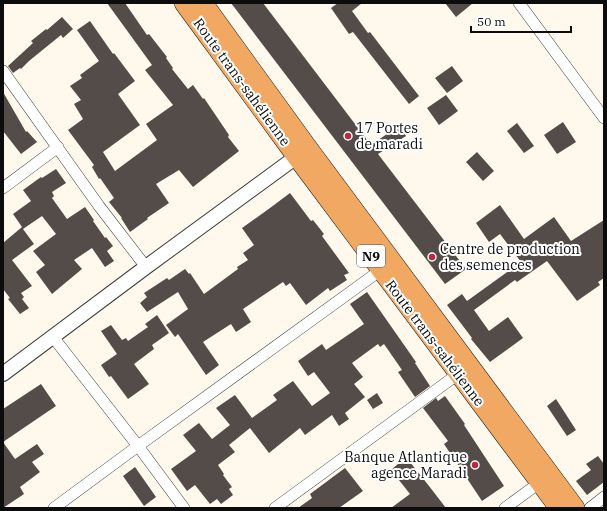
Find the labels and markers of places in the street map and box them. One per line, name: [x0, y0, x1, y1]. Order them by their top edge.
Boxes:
place label: 17 Portes de maradi: [356, 119, 423, 153]
marker: 17 Portes de maradi: [343, 131, 353, 141]
place label: Centre de production des semences: [440, 240, 580, 274]
marker: Centre de production des semences: [427, 252, 437, 262]
place label: Banque Atlantique agence Maradi: [344, 448, 467, 482]
marker: Banque Atlantique agence Maradi: [470, 460, 480, 470]

